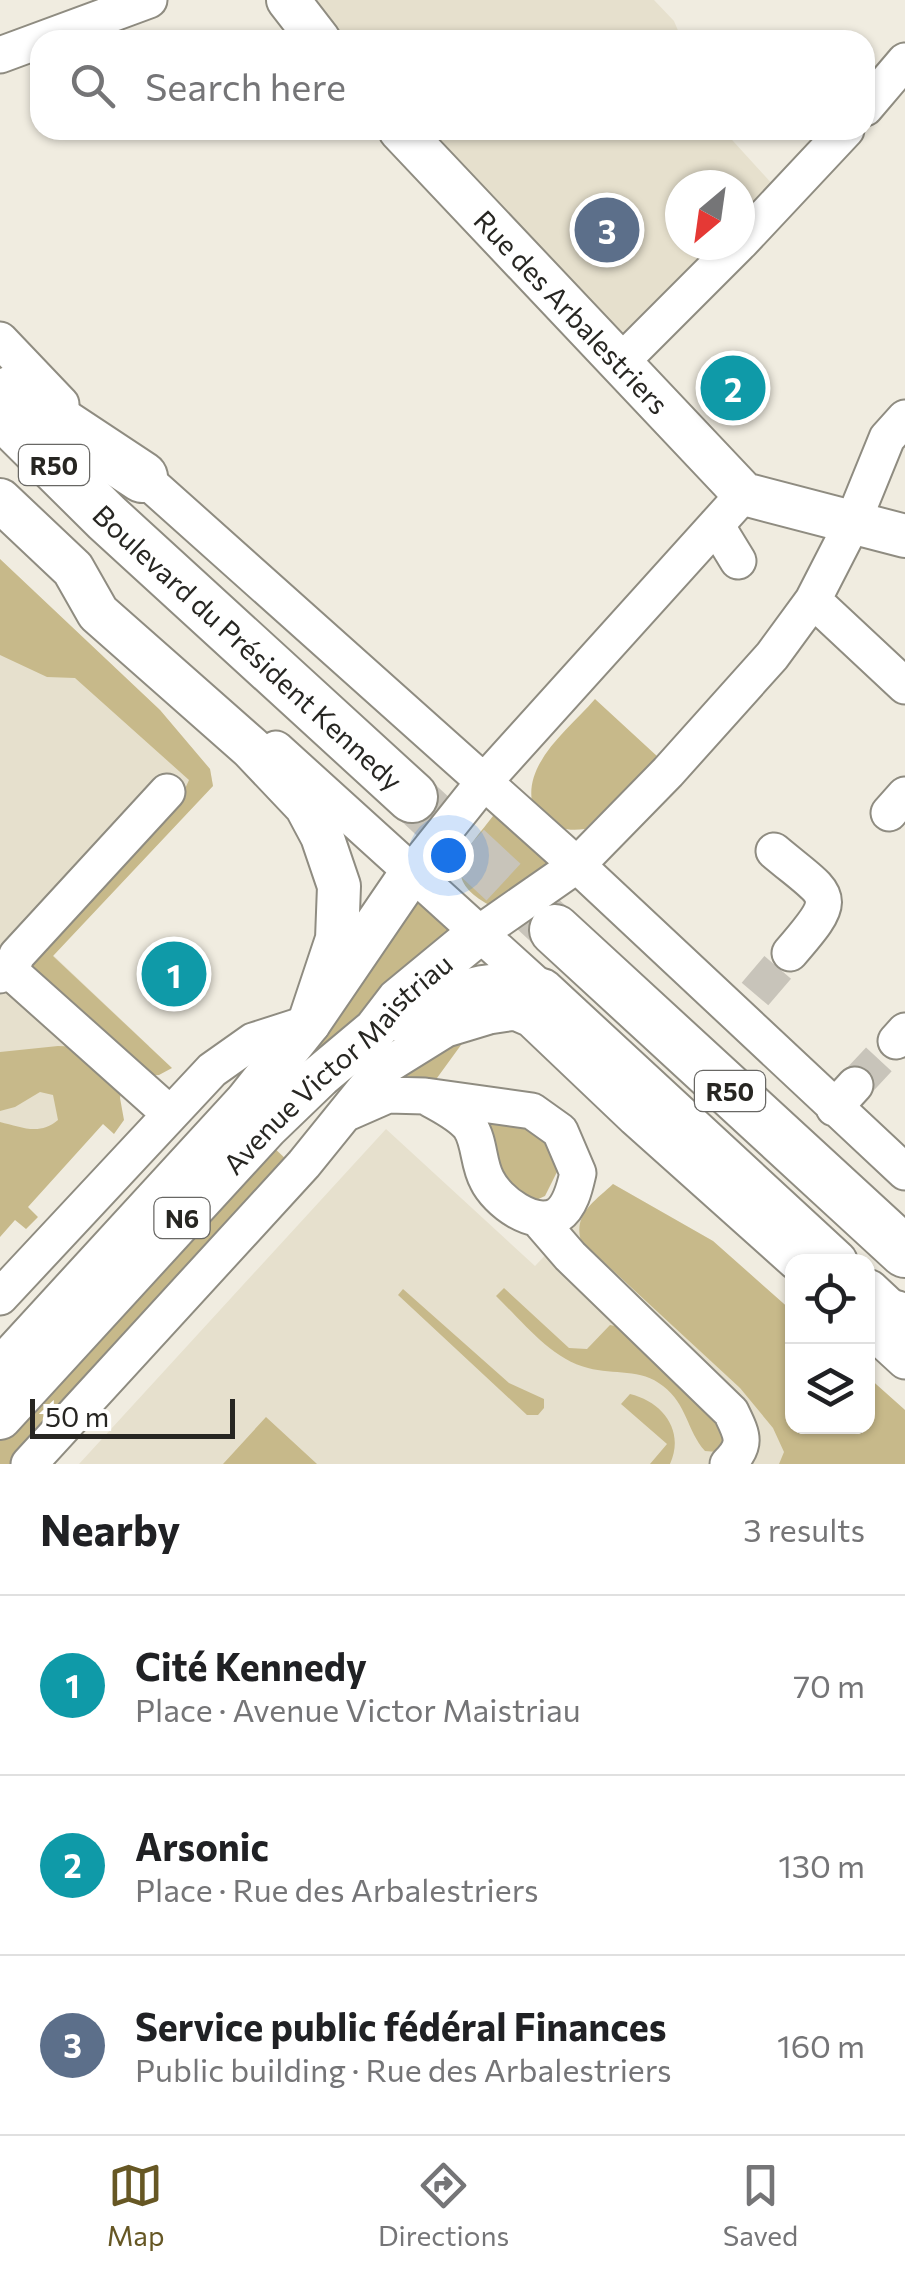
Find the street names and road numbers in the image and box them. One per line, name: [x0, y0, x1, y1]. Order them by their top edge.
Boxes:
street label: Rue des Arbalestriers: [467, 203, 676, 421]
road number: R50: [19, 445, 89, 485]
street label: Boulevard du Président Kennedy: [86, 497, 410, 797]
street label: Avenue Victor Maistriau: [216, 946, 459, 1181]
road number: R50: [695, 1071, 765, 1111]
road number: N6: [154, 1198, 210, 1238]

